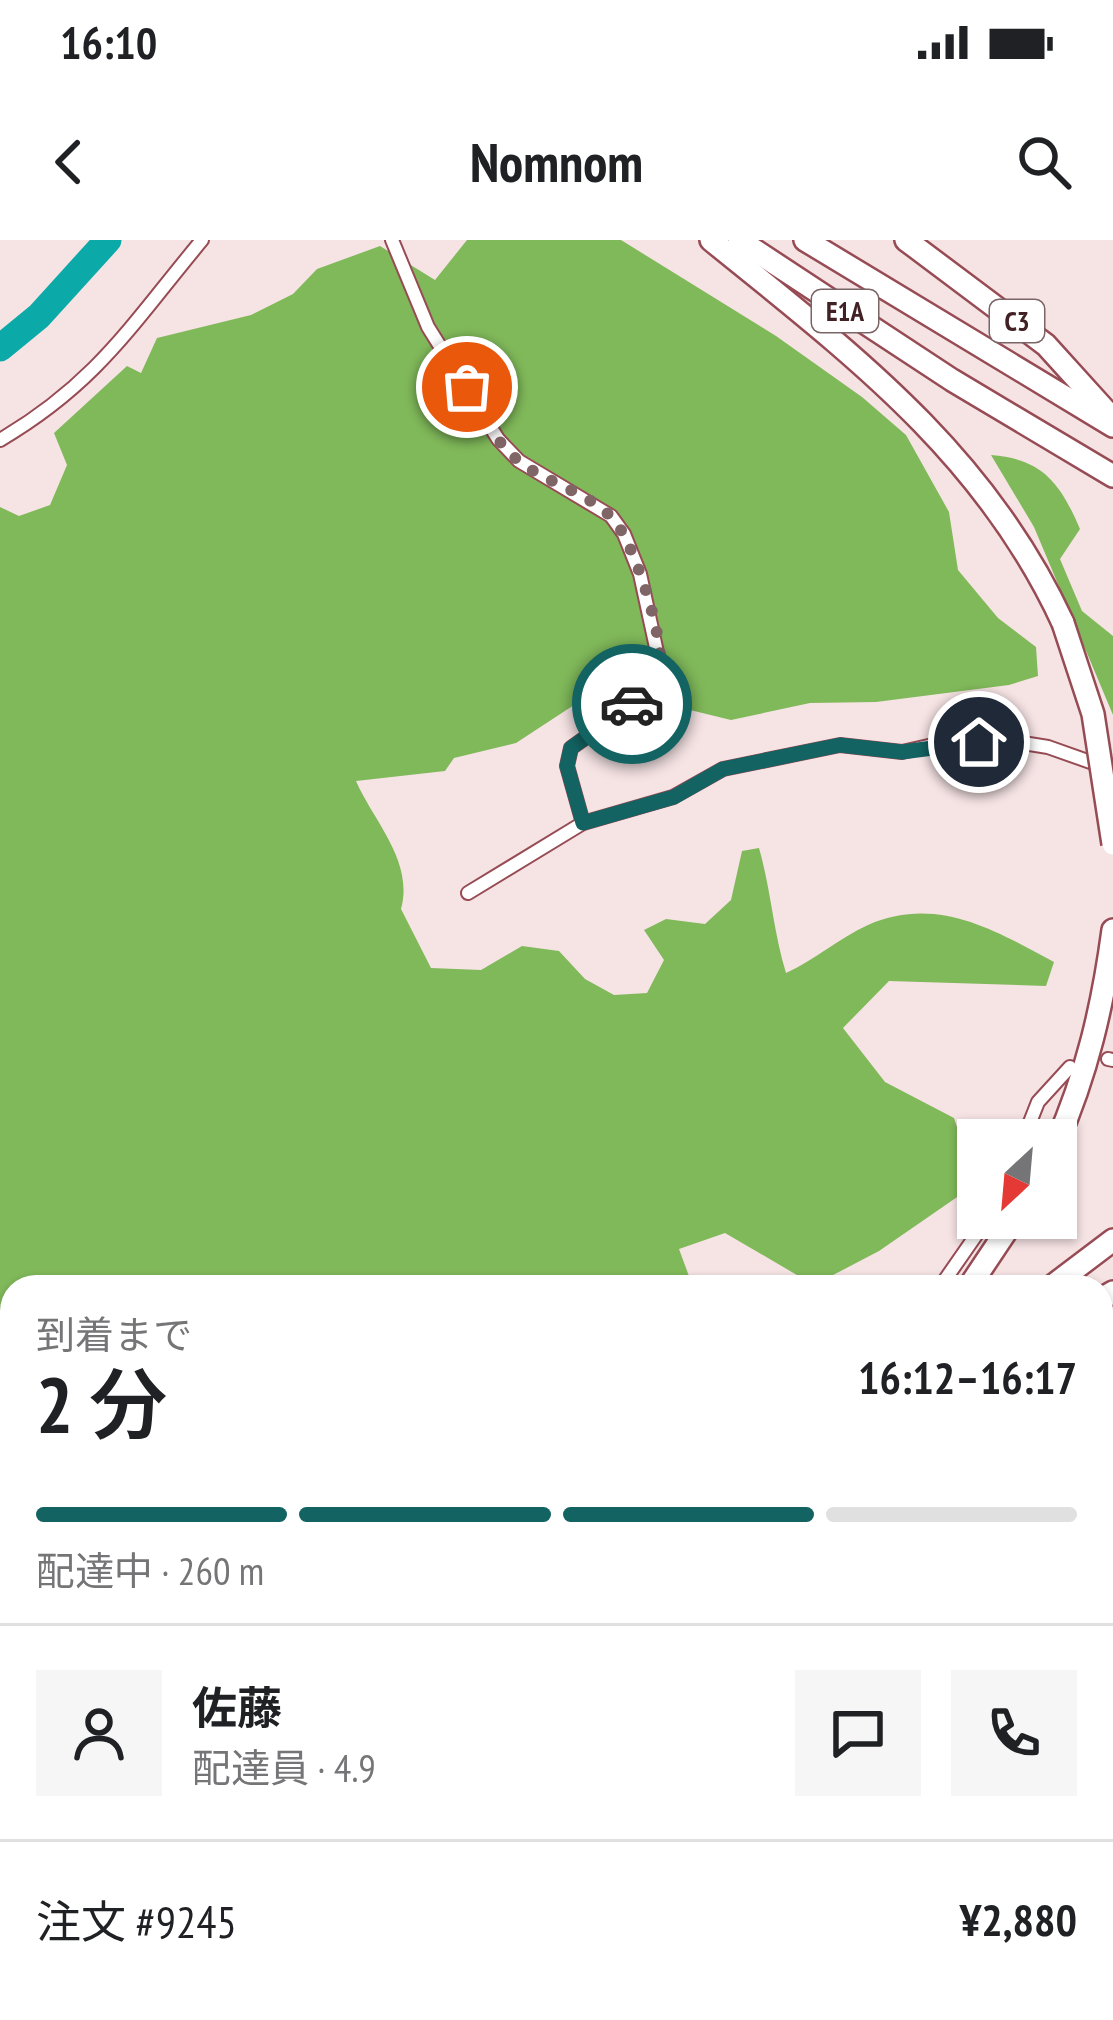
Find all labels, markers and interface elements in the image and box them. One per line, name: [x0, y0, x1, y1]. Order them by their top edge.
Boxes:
text: 16:10: [60, 13, 157, 71]
text: Nomnom: [470, 127, 643, 197]
icon: back: [36, 129, 102, 195]
icon: search: [1011, 129, 1077, 195]
road number: E1A: [812, 290, 878, 332]
road number: C3: [990, 300, 1044, 342]
pin: [416, 336, 518, 438]
icon: bag: [434, 354, 500, 420]
courier: [572, 644, 692, 764]
icon: car: [599, 671, 665, 737]
pin: [928, 691, 1030, 793]
icon: home: [946, 709, 1012, 775]
north arrow: [957, 1119, 1077, 1239]
map controls: [957, 1119, 1077, 1239]
text: 到着まで: [36, 1309, 192, 1360]
text: 16:12–16:17: [858, 1348, 1077, 1406]
text: 2 分: [36, 1354, 167, 1455]
text: 配達中 · 260 m: [36, 1545, 264, 1596]
button: person: [36, 1670, 162, 1796]
button: chat: [795, 1670, 921, 1796]
button: phone: [951, 1670, 1077, 1796]
text: 佐藤: [192, 1678, 282, 1736]
text: 配達員 · 4.9: [192, 1742, 376, 1793]
text: ¥2,880: [960, 1890, 1077, 1948]
text: 注文 #9245: [36, 1892, 237, 1950]

